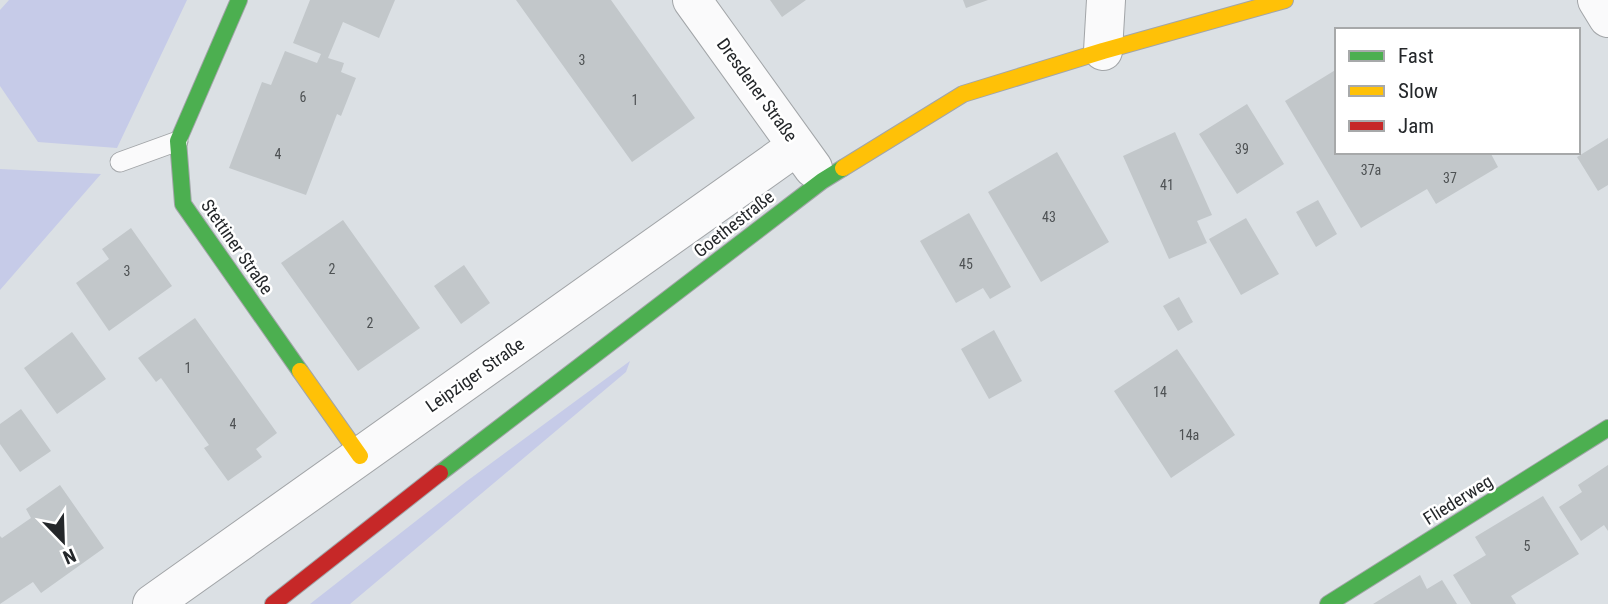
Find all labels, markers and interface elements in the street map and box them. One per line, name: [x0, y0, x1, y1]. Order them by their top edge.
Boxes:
legend: [1335, 28, 1580, 154]
street label: Dresdener Straße: [713, 34, 802, 145]
text: Fast: [1398, 44, 1434, 68]
house number: 3: [579, 52, 585, 68]
text: Slow: [1398, 79, 1438, 103]
house number: 6: [300, 89, 307, 105]
house number: 1: [632, 92, 638, 108]
text: Jam: [1398, 114, 1434, 138]
house number: 39: [1235, 141, 1249, 157]
house number: 4: [275, 146, 282, 162]
house number: 37a: [1361, 162, 1381, 178]
house number: 37: [1443, 170, 1457, 186]
house number: 41: [1160, 177, 1174, 193]
street label: Goethestraße: [690, 186, 778, 261]
street label: Stettiner Straße: [197, 195, 278, 298]
house number: 43: [1042, 209, 1056, 225]
house number: 45: [959, 256, 973, 272]
house number: 2: [329, 261, 336, 277]
house number: 3: [124, 263, 130, 279]
house number: 2: [367, 315, 374, 331]
street label: Leipziger Straße: [422, 333, 528, 416]
house number: 1: [185, 360, 191, 376]
house number: 14: [1153, 384, 1167, 400]
house number: 4: [230, 416, 237, 432]
house number: 14a: [1179, 427, 1199, 443]
street label: Fliederweg: [1419, 470, 1496, 529]
north arrow: [28, 506, 98, 576]
house number: 5: [1524, 538, 1531, 554]
text: N: [60, 543, 79, 569]

